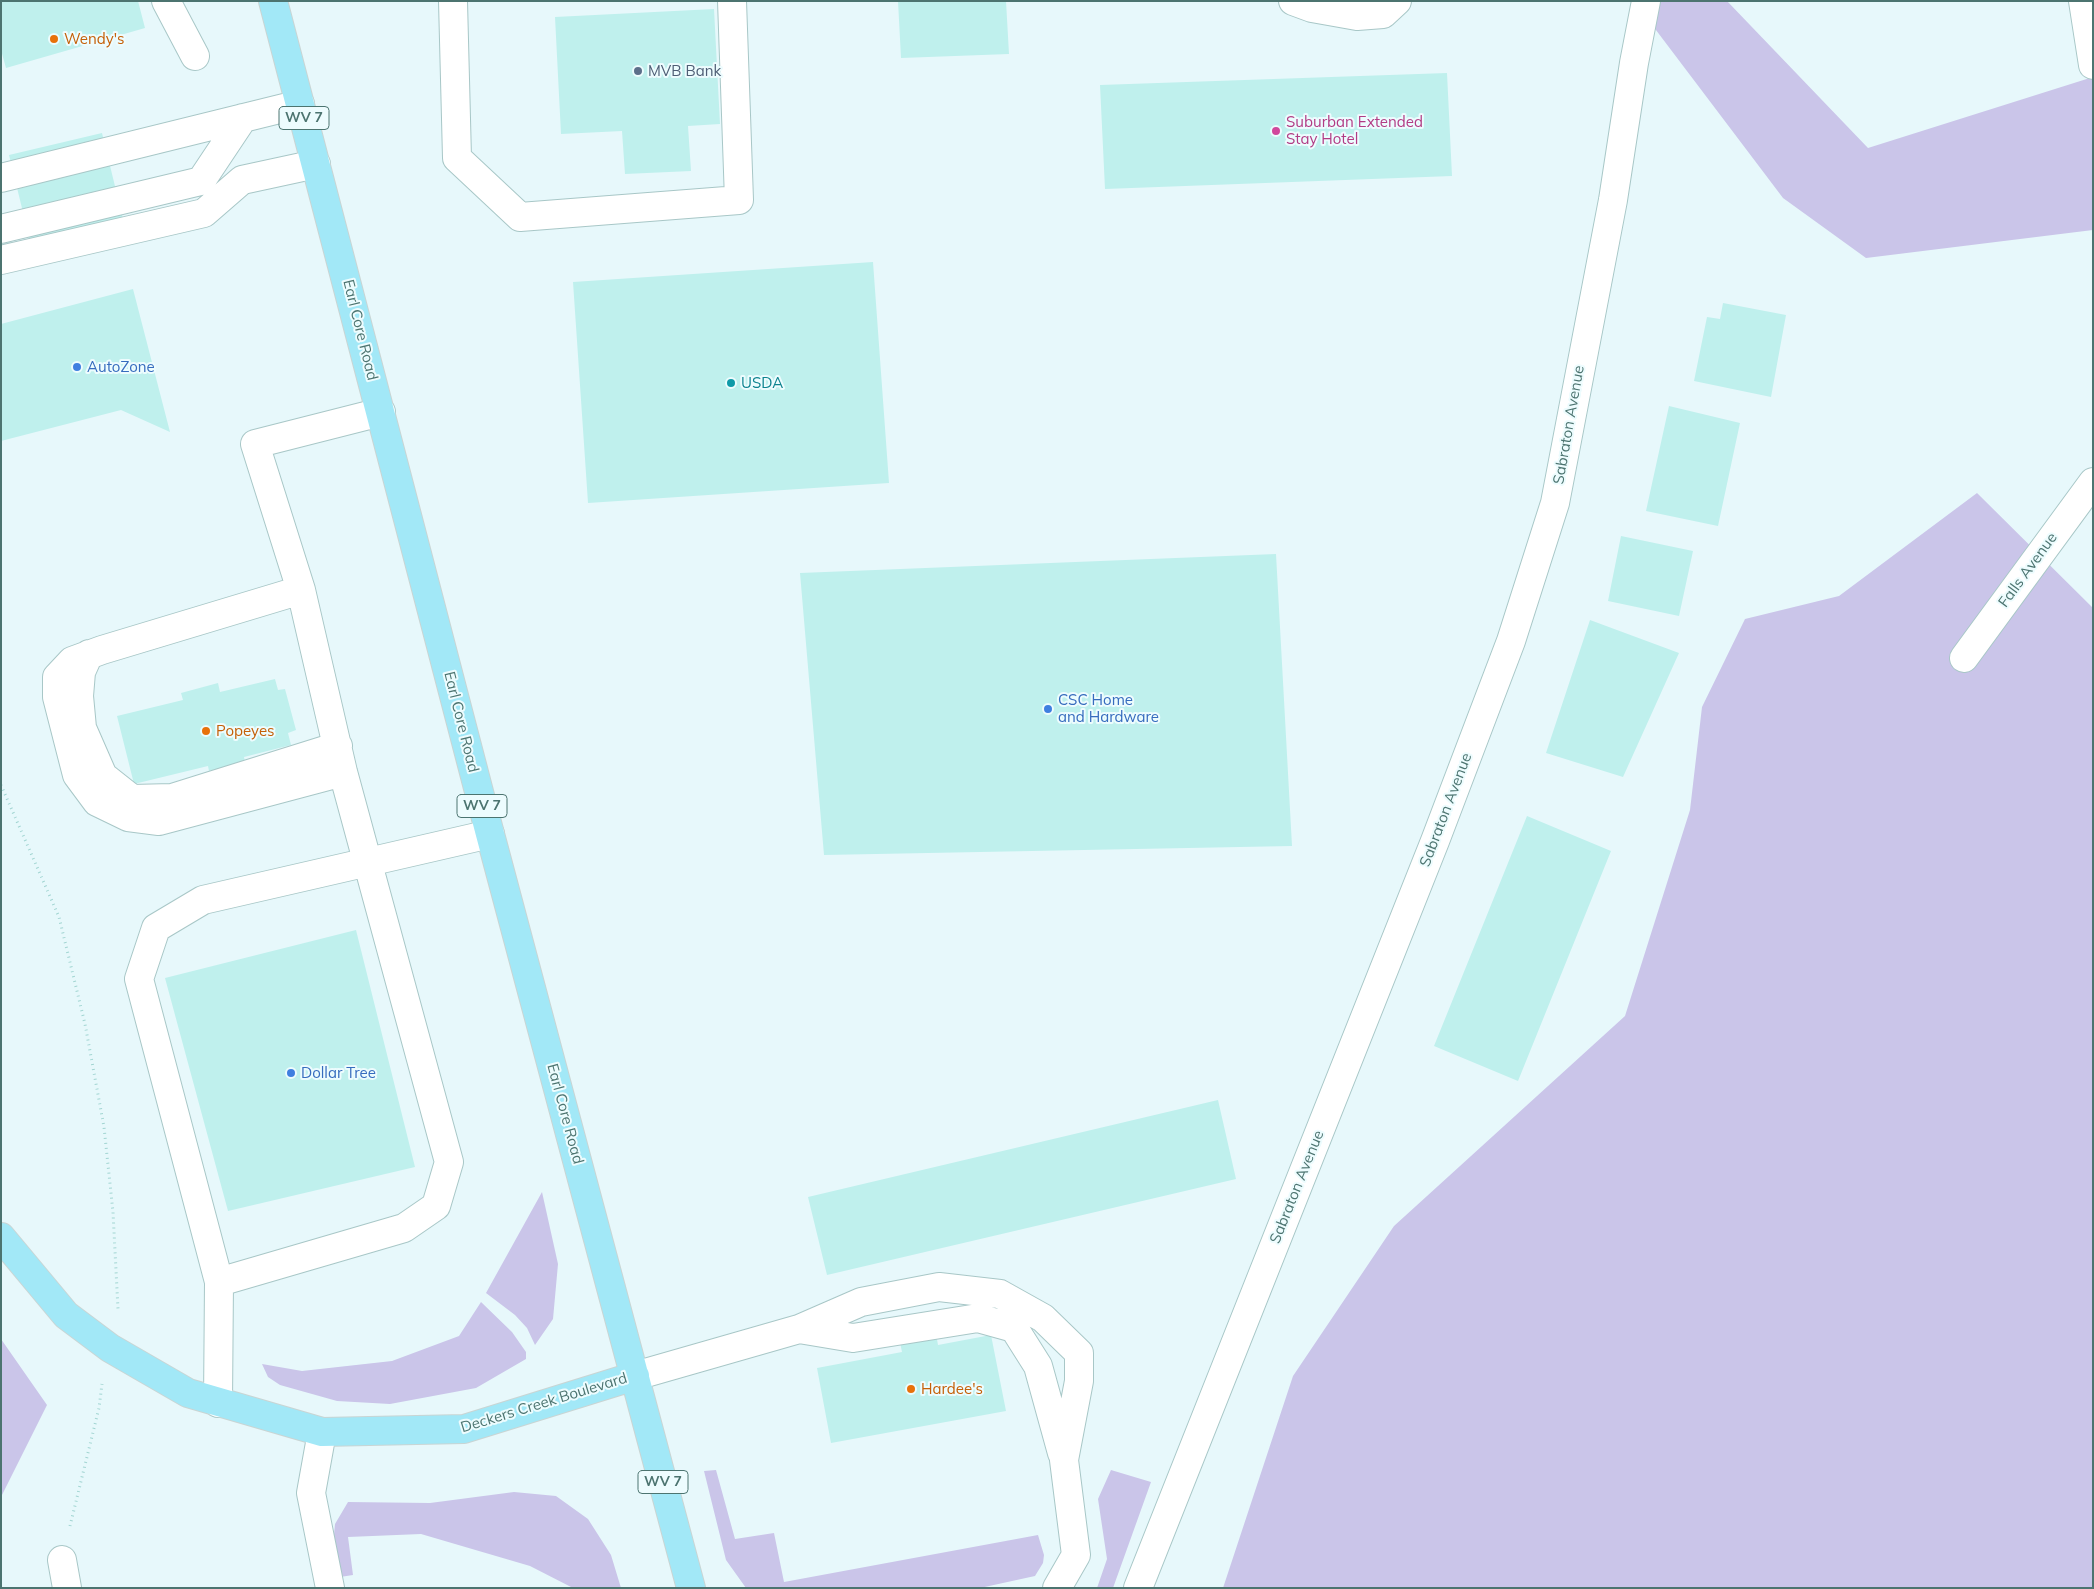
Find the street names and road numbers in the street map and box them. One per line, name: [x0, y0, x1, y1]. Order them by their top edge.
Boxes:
road number: WV 7: [279, 106, 329, 130]
street label: Earl Core Road: [339, 278, 381, 382]
street label: Sabraton Avenue: [1550, 364, 1588, 486]
street label: Falls Avenue: [1995, 529, 2061, 611]
street label: Earl Core Road: [440, 670, 482, 774]
street label: Sabraton Avenue: [1416, 751, 1476, 869]
road number: WV 7: [457, 794, 507, 818]
street label: Earl Core Road: [543, 1062, 587, 1166]
street label: Sabraton Avenue: [1266, 1128, 1328, 1246]
street label: Deckers Creek Boulevard: [459, 1369, 629, 1437]
road number: WV 7: [638, 1470, 688, 1494]

